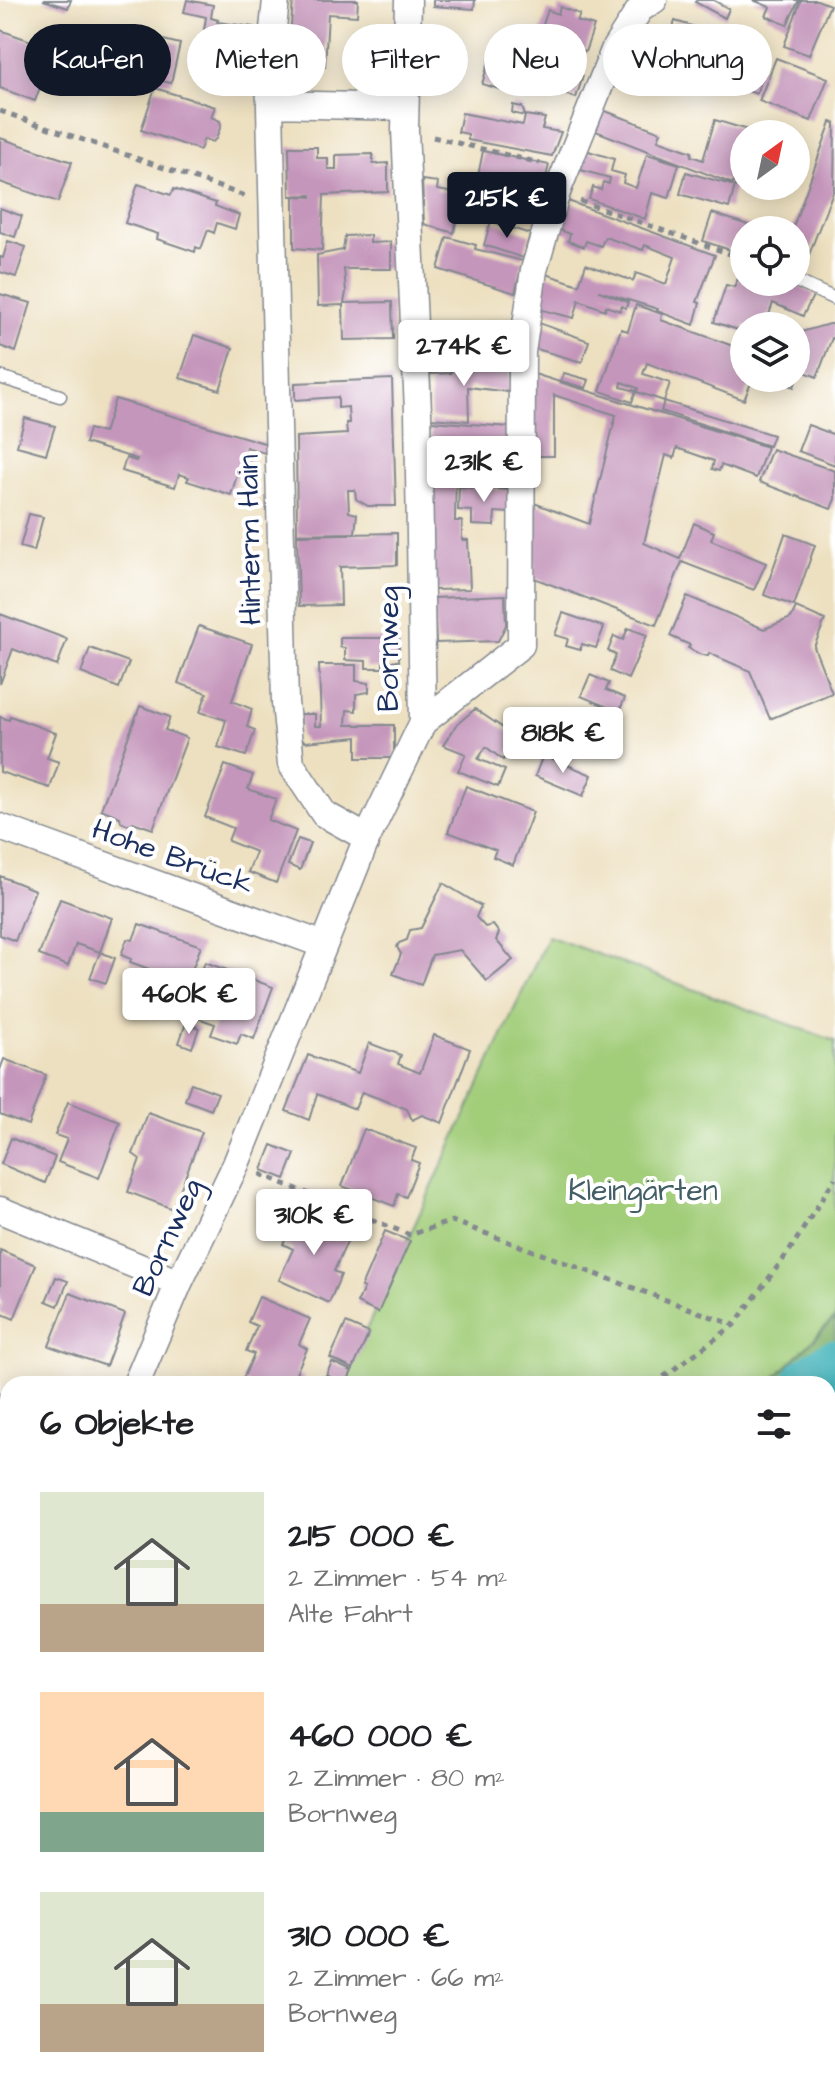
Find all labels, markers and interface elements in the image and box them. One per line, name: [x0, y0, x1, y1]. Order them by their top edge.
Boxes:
chip: Kaufen: [24, 24, 171, 96]
chip: Mieten: [187, 24, 326, 96]
chip: Filter: [342, 24, 468, 96]
chip: Neu: [484, 24, 587, 96]
chip: Wohnung: [603, 24, 772, 96]
north arrow: [730, 120, 810, 200]
map controls: [730, 120, 810, 392]
pin: 215K €: [442, 172, 572, 240]
text: 215K €: [465, 180, 549, 216]
button: locate: [730, 216, 810, 296]
button: layers: [730, 312, 810, 392]
pin: 274K €: [399, 320, 529, 388]
text: 274K €: [416, 328, 512, 364]
pin: 231K €: [419, 436, 549, 504]
text: 231K €: [445, 444, 523, 480]
street label: Hinterm Hain: [228, 454, 272, 626]
street label: Bornweg: [368, 586, 411, 712]
pin: 818K €: [498, 707, 628, 775]
text: 818K €: [521, 715, 605, 751]
street label: Hohe Brück: [86, 808, 259, 906]
pin: 460K €: [124, 968, 254, 1036]
text: 460K €: [140, 976, 238, 1012]
park label: Kleingärten: [568, 1170, 718, 1213]
street label: Bornweg: [122, 1172, 214, 1304]
pin: 310K €: [249, 1189, 379, 1257]
text: 310K €: [274, 1197, 354, 1233]
text: 6 Objekte: [40, 1400, 194, 1448]
icon: filters: [752, 1402, 796, 1446]
text: 215 000 €: [288, 1512, 454, 1560]
icon: home: [104, 1524, 200, 1620]
text: 2 Zimmer · 54 m²: [288, 1560, 507, 1596]
text: Alte Fahrt: [288, 1596, 413, 1632]
text: 460 000 €: [288, 1712, 473, 1760]
icon: home: [104, 1724, 200, 1820]
text: 2 Zimmer · 80 m²: [288, 1760, 505, 1796]
text: Bornweg: [288, 1796, 397, 1832]
text: 310 000 €: [288, 1912, 450, 1960]
icon: home: [104, 1924, 200, 2020]
text: 2 Zimmer · 66 m²: [288, 1960, 504, 1996]
text: Bornweg: [288, 1996, 397, 2032]

